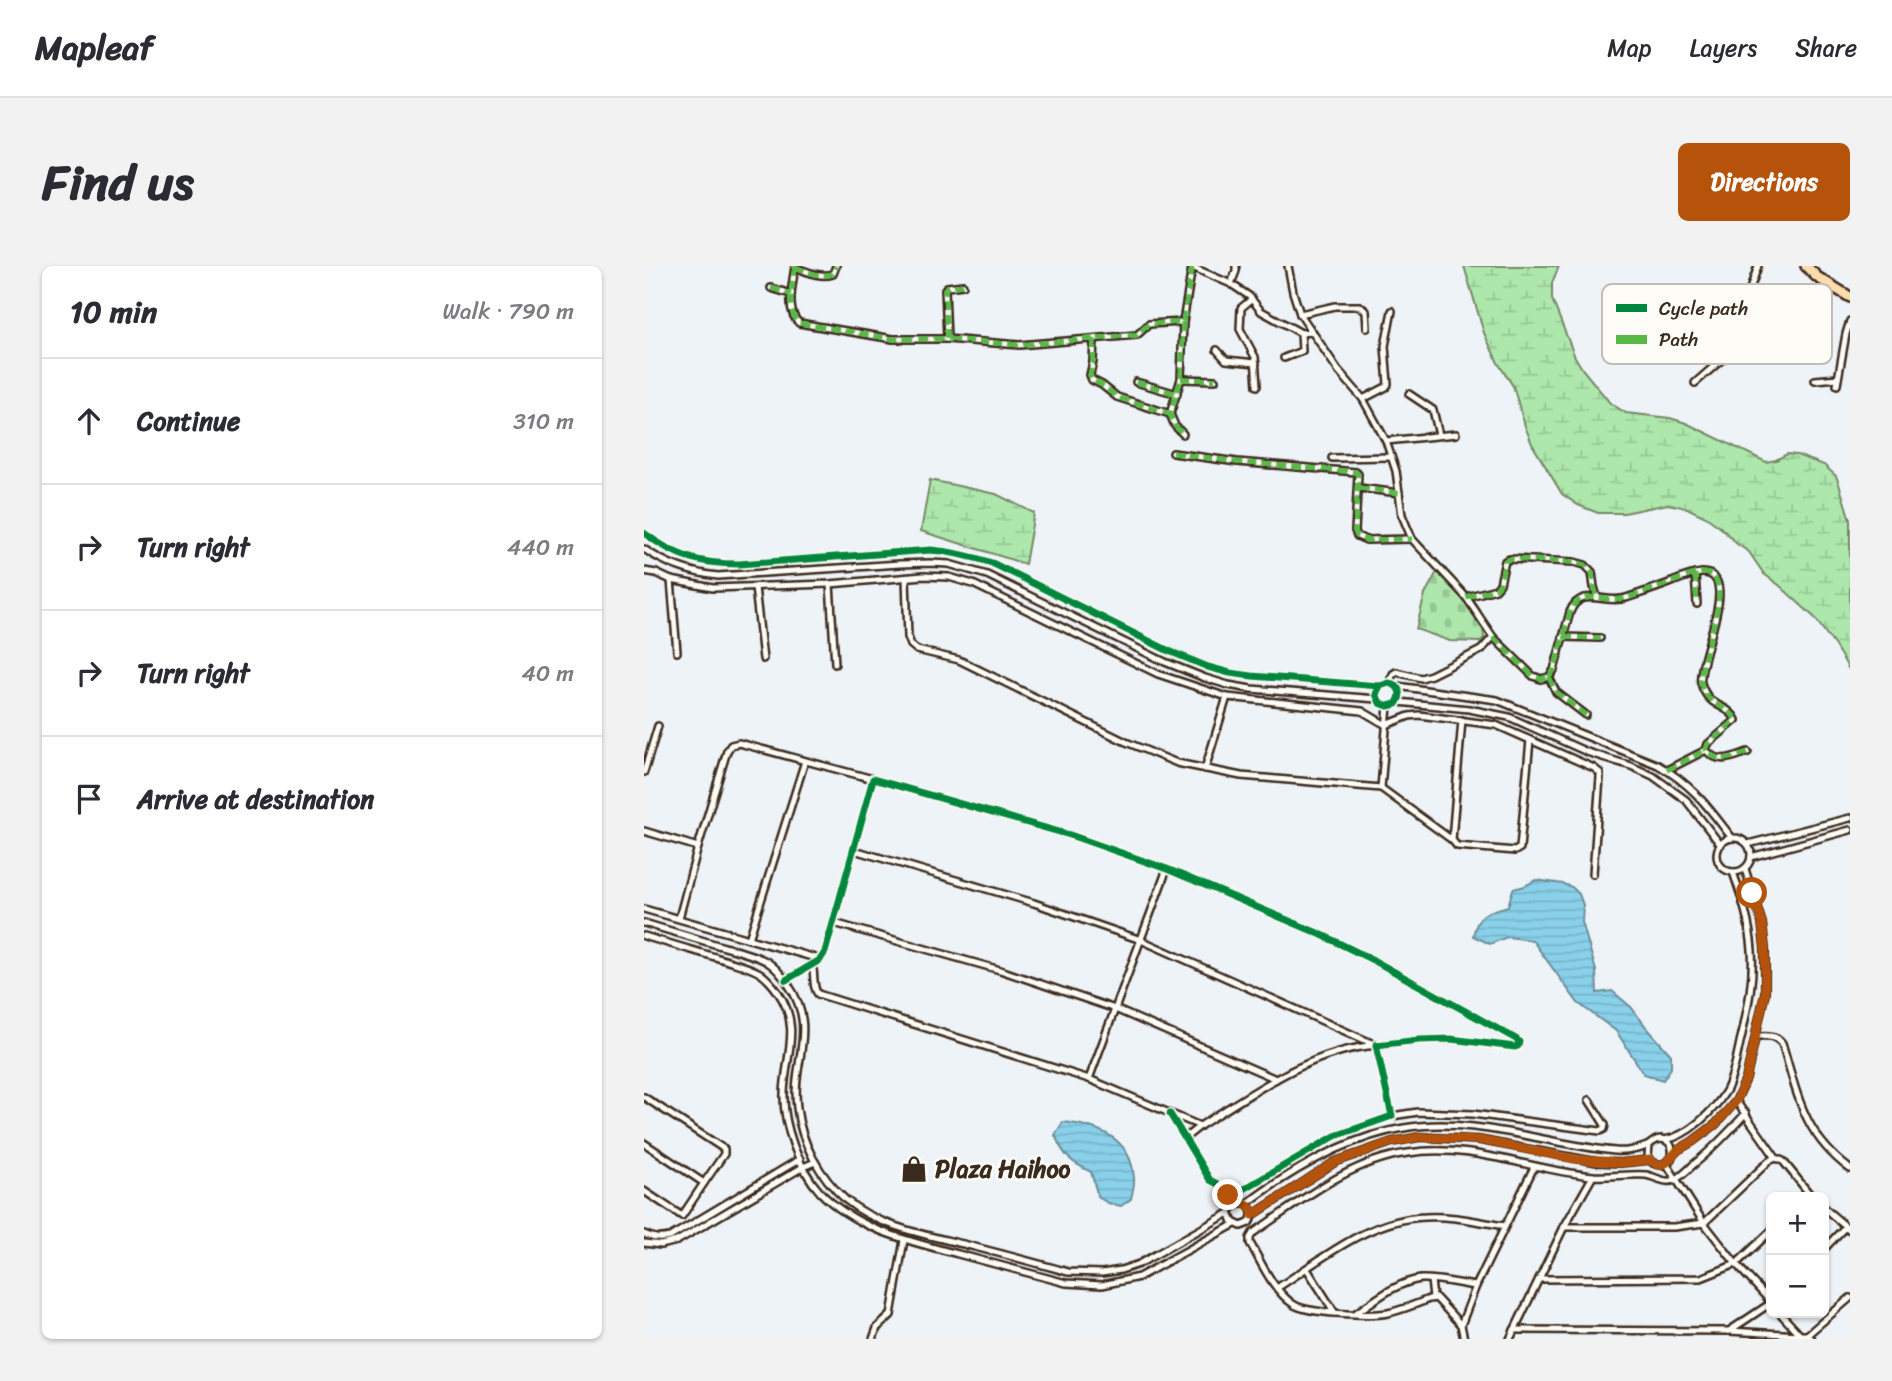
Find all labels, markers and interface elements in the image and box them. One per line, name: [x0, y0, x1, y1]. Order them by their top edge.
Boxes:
text: Mapleaf: [35, 19, 153, 77]
text: Map: [1607, 27, 1652, 69]
text: Layers: [1690, 27, 1757, 69]
text: Share: [1795, 27, 1857, 69]
text: Find us: [42, 139, 194, 226]
button: Directions: [1678, 143, 1850, 221]
legend: [1602, 284, 1832, 364]
text: 10 min: [70, 285, 157, 339]
text: Walk · 790 m: [442, 291, 574, 332]
text: Cycle path: [1659, 292, 1748, 325]
text: Path: [1659, 323, 1698, 356]
text: Continue: [137, 398, 240, 444]
text: 310 m: [513, 401, 574, 442]
icon: ahead: [70, 402, 108, 440]
text: Turn right: [137, 524, 250, 570]
text: 440 m: [507, 527, 574, 568]
icon: right: [70, 528, 108, 566]
text: Turn right: [137, 650, 250, 696]
text: 40 m: [521, 653, 574, 694]
icon: right: [70, 654, 108, 692]
text: Arrive at destination: [137, 776, 374, 822]
icon: arrive: [70, 780, 108, 818]
route start: [1736, 877, 1767, 908]
place label: Plaza Haihoo: [935, 1148, 1071, 1190]
shop icon: Plaza Haihoo: [899, 1154, 929, 1184]
route end: [1212, 1179, 1243, 1210]
map controls: [1766, 1192, 1829, 1318]
button: +: [1766, 1192, 1829, 1255]
button: −: [1766, 1255, 1829, 1318]

